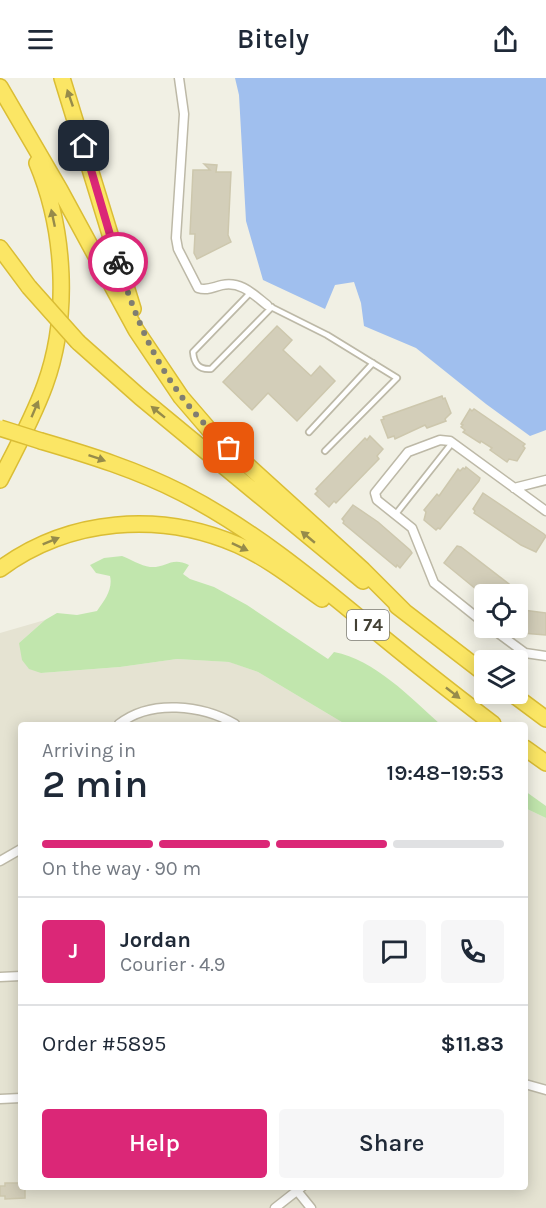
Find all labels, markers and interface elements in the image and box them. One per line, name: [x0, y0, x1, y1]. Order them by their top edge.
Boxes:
icon: menu: [24, 23, 57, 56]
text: Bitely: [237, 23, 309, 55]
icon: share: [489, 23, 522, 56]
one-way arrow: [64, 89, 74, 107]
pin: [58, 120, 109, 171]
icon: home: [67, 129, 100, 162]
one-way arrow: [48, 208, 57, 227]
courier: [88, 232, 148, 292]
icon: bike: [102, 246, 135, 279]
one-way arrow: [30, 400, 40, 418]
one-way arrow: [150, 406, 166, 419]
pin: [203, 422, 254, 473]
icon: bag: [212, 431, 245, 464]
one-way arrow: [88, 453, 106, 463]
one-way arrow: [300, 530, 316, 543]
one-way arrow: [42, 536, 60, 545]
one-way arrow: [232, 542, 249, 551]
map controls: [474, 584, 528, 704]
button: locate: [474, 584, 528, 638]
road number: I 74: [347, 610, 389, 640]
button: layers: [474, 650, 528, 704]
one-way arrow: [445, 687, 461, 700]
text: Arriving in: [42, 739, 136, 762]
text: 19:48–19:53: [386, 760, 504, 786]
text: 2 min: [42, 761, 148, 807]
text: On the way · 90 m: [42, 857, 201, 880]
button: chat: [363, 920, 426, 983]
button: phone: [441, 920, 504, 983]
text: Jordan: [120, 927, 191, 953]
text: J: [69, 938, 78, 964]
text: Courier · 4.9: [120, 953, 225, 976]
text: Order #5895: [42, 1031, 167, 1057]
text: $11.83: [441, 1031, 504, 1057]
button: Help: [42, 1109, 267, 1178]
button: Share: [279, 1109, 504, 1178]

